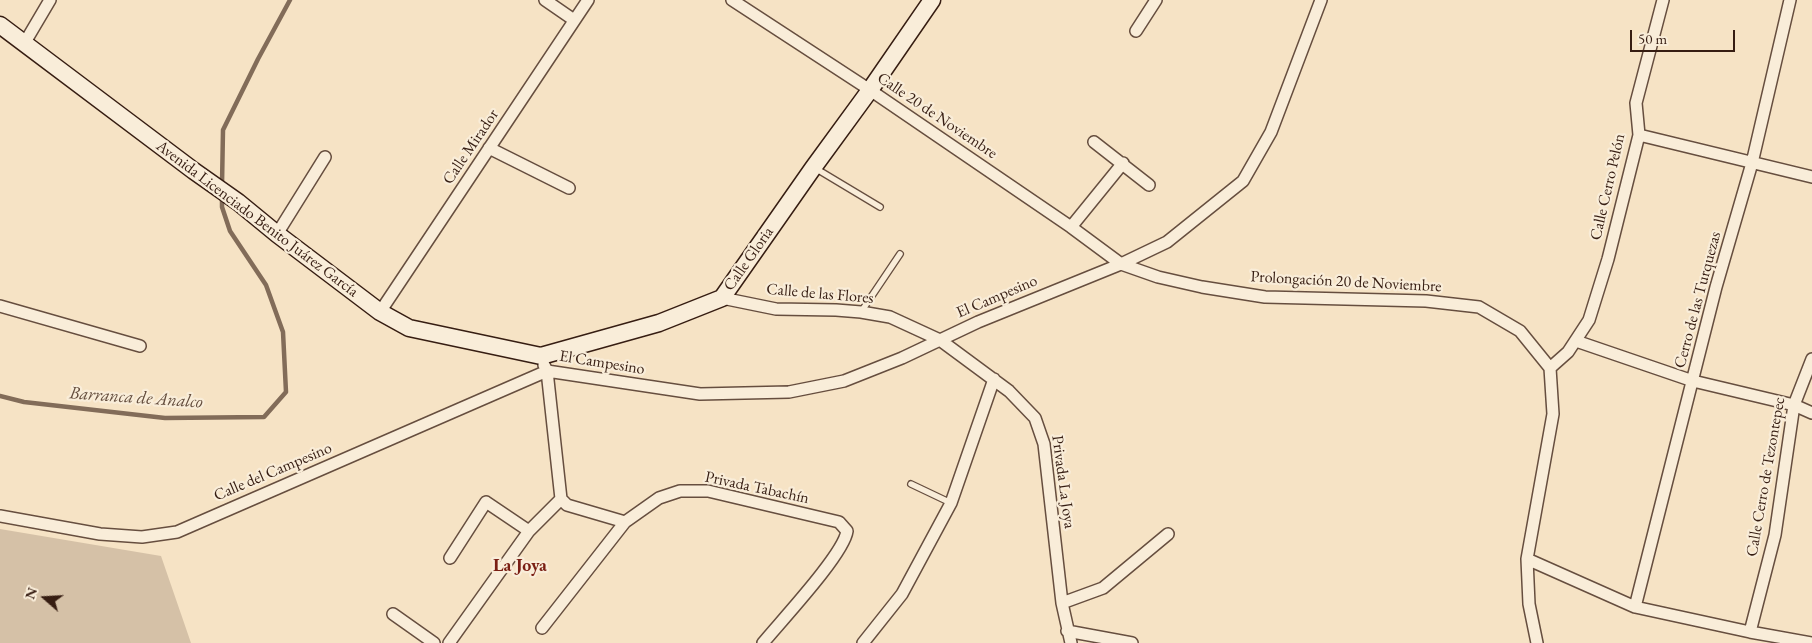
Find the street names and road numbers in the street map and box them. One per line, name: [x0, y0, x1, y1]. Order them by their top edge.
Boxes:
street label: Calle 20 de Noviembre: [873, 69, 1001, 163]
street label: Calle Mirador: [439, 106, 503, 188]
street label: Calle Cerro Pelón: [1586, 132, 1630, 242]
street label: Avenida Licenciado Benito Juárez García: [152, 137, 362, 301]
street label: Calle Gloria: [720, 223, 778, 295]
street label: Cerro de las Turquezas: [1671, 230, 1725, 370]
street label: Prolongación 20 de Noviembre: [1250, 267, 1442, 297]
street label: El Campesino: [954, 271, 1040, 323]
street label: Calle de las Flores: [766, 280, 874, 308]
street label: El Campesino: [558, 347, 646, 379]
street label: Calle Cerro de Tezontepec: [1743, 396, 1789, 558]
street label: Privada La Joya: [1047, 434, 1079, 530]
street label: Calle del Campesino: [211, 438, 335, 506]
street label: Privada Tabachín: [703, 468, 811, 508]

